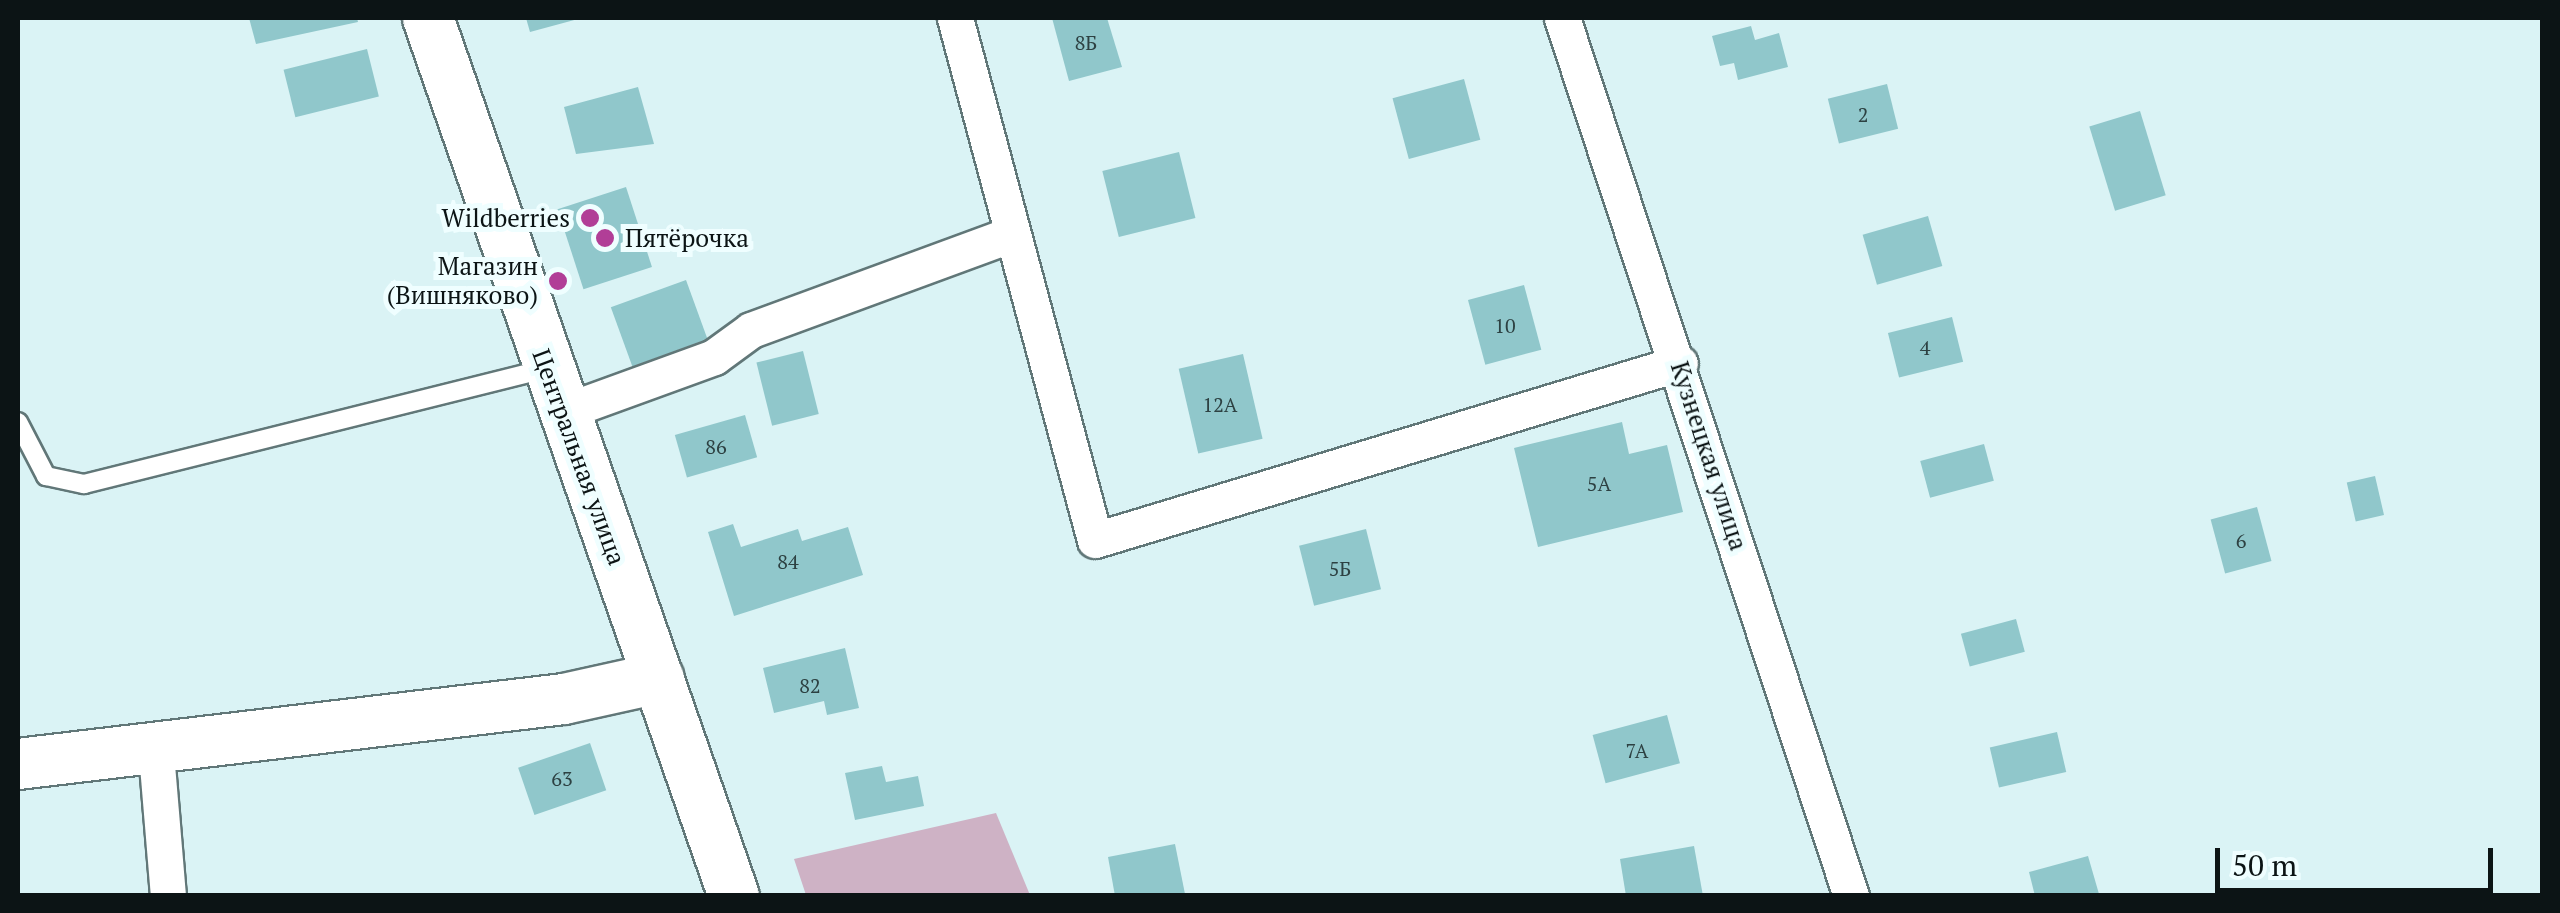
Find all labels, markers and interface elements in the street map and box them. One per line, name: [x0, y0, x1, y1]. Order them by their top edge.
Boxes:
house number: 8Б: [1075, 30, 1097, 54]
house number: 2: [1858, 102, 1868, 126]
place label: Wildberries: [441, 203, 570, 233]
marker: Wildberries: [579, 207, 601, 229]
place label: Пятёрочка: [625, 223, 749, 253]
marker: Пятёрочка: [594, 227, 616, 249]
place label: Магазин (Вишняково): [387, 252, 538, 311]
marker: Магазин (Вишняково): [547, 270, 569, 292]
house number: 10: [1494, 313, 1516, 337]
house number: 4: [1920, 335, 1930, 359]
street label: Центральная улица: [526, 345, 632, 569]
street label: Кузнецкая улица: [1664, 358, 1754, 554]
house number: 12А: [1203, 392, 1237, 416]
house number: 86: [705, 434, 727, 458]
house number: 5А: [1587, 471, 1611, 495]
house number: 6: [2236, 528, 2246, 552]
house number: 84: [777, 549, 799, 573]
house number: 5Б: [1329, 556, 1351, 580]
house number: 82: [799, 673, 821, 697]
house number: 7А: [1626, 738, 1648, 762]
house number: 63: [551, 766, 573, 790]
scale bar: [2220, 828, 2498, 890]
text: 50 m: [2232, 845, 2297, 885]

